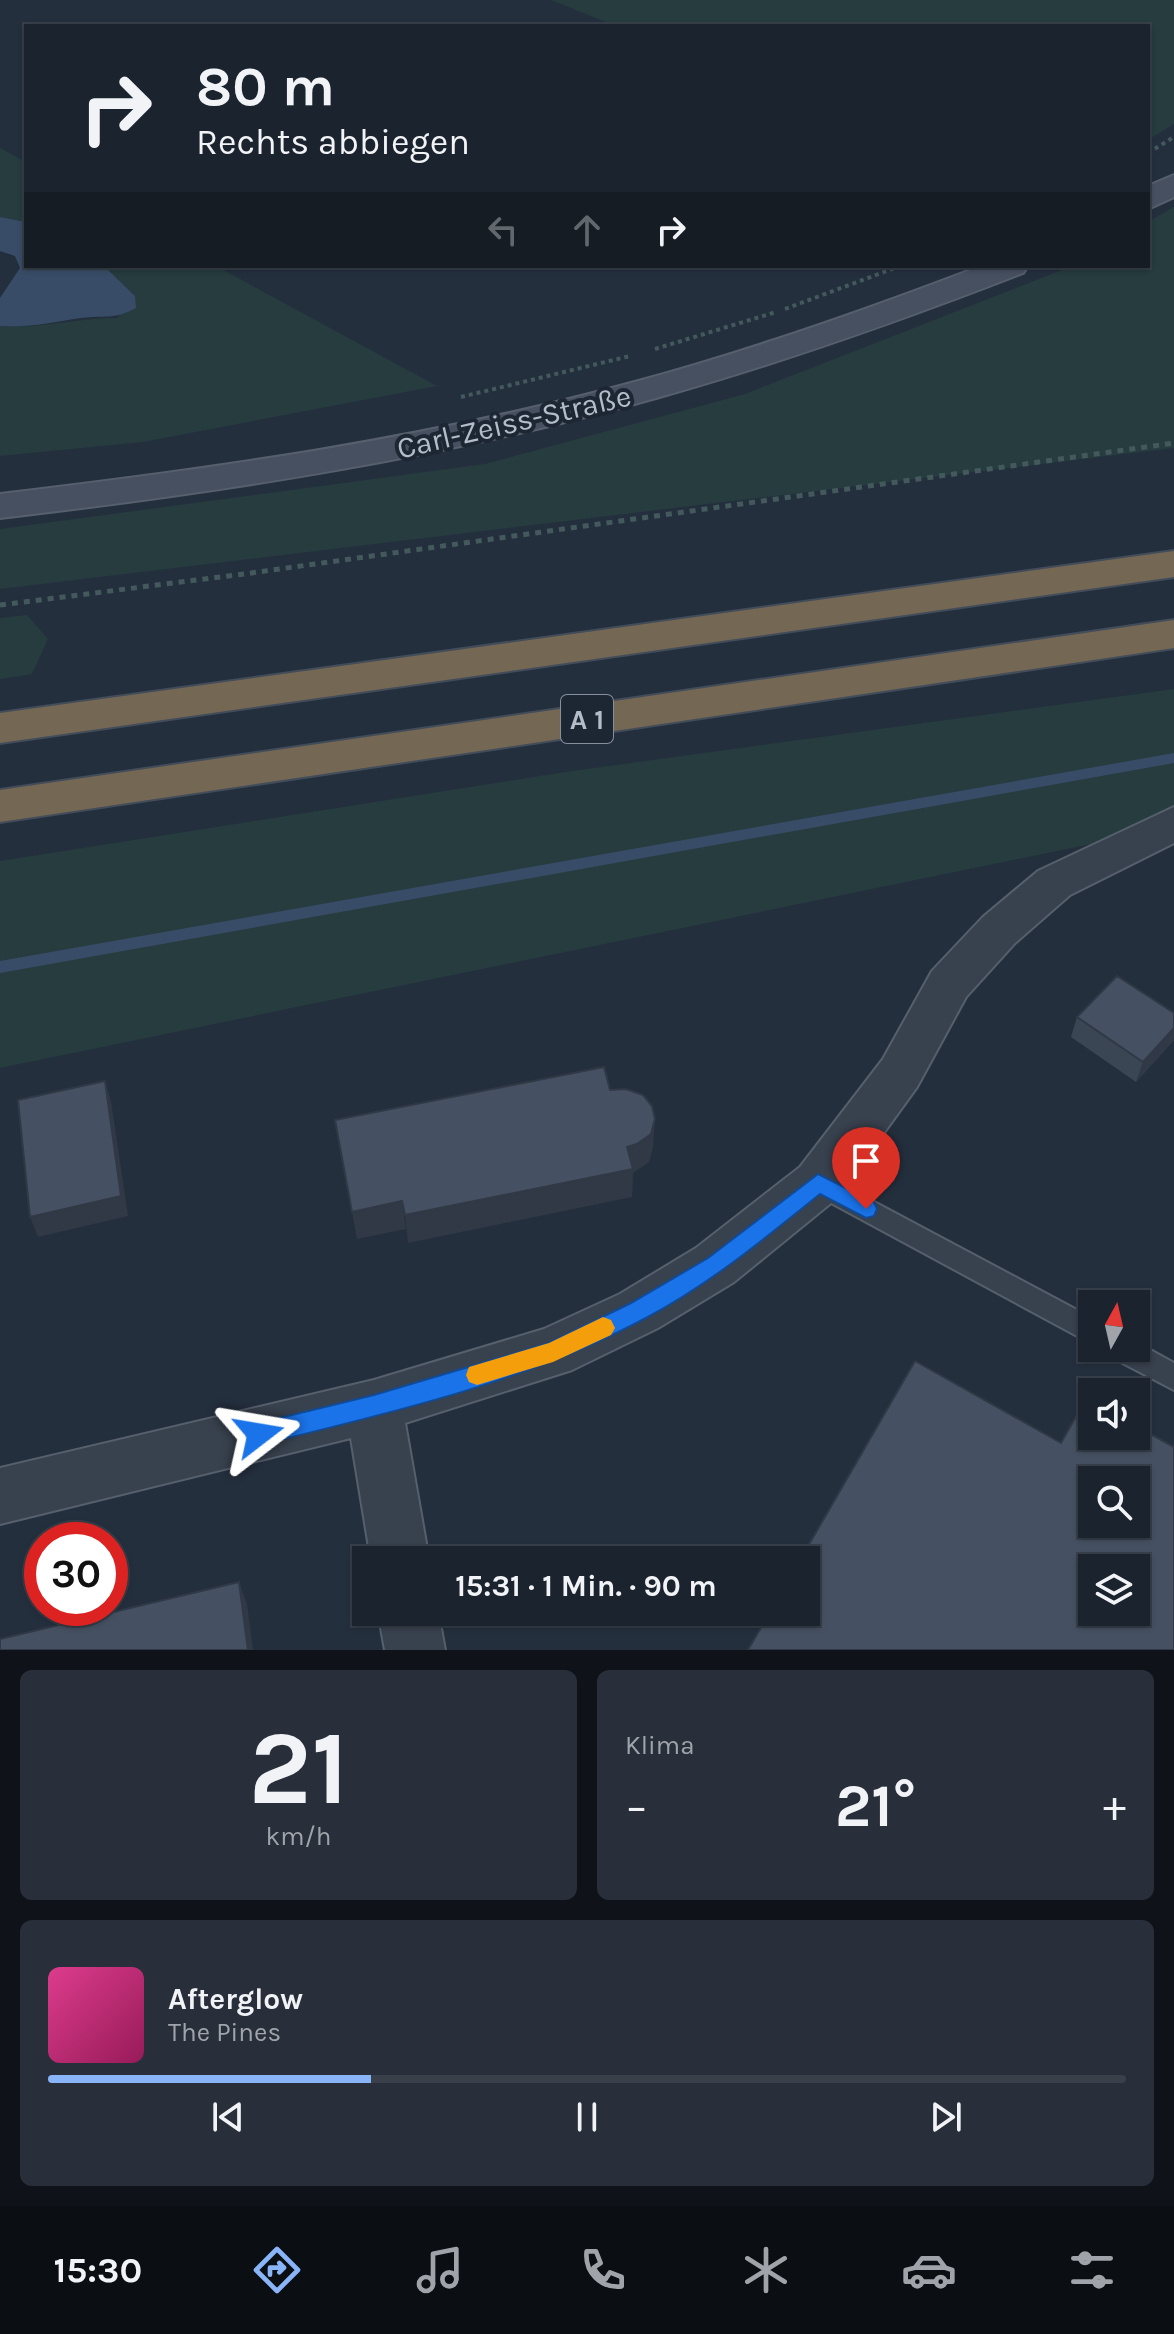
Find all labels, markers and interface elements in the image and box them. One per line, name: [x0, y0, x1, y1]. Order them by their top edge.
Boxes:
text: 80 m: [196, 54, 335, 119]
icon: right: [64, 56, 168, 160]
text: Rechts abbiegen: [196, 121, 470, 163]
icon: left: [481, 208, 525, 252]
icon: ahead: [565, 208, 609, 252]
icon: right: [649, 208, 693, 252]
street label: Carl-Zeiss-Straße: [393, 378, 635, 466]
road number: A 1: [561, 695, 613, 743]
pin: [832, 1127, 900, 1209]
icon: arrive: [844, 1139, 888, 1183]
north arrow: [1078, 1290, 1150, 1362]
map controls: [1078, 1290, 1150, 1626]
button: sound: [1078, 1378, 1150, 1450]
position arrow: [217, 1392, 301, 1476]
button: search: [1078, 1466, 1150, 1538]
speed limit sign: 30: [24, 1522, 128, 1626]
button: layers: [1078, 1554, 1150, 1626]
text: 15:31 · 1 Min. · 90 m: [455, 1568, 717, 1604]
text: 21: [249, 1708, 349, 1829]
text: Klima: [625, 1730, 694, 1761]
text: 21°: [835, 1771, 916, 1841]
text: −: [625, 1781, 648, 1832]
text: +: [1103, 1781, 1126, 1832]
text: km/h: [266, 1821, 331, 1852]
text: Afterglow: [168, 1981, 303, 2017]
text: The Pines: [168, 2017, 281, 2048]
icon: previous: [206, 2095, 250, 2139]
icon: pause: [565, 2095, 609, 2139]
icon: next: [924, 2095, 968, 2139]
icon: directions: [249, 2242, 305, 2298]
icon: music: [412, 2242, 468, 2298]
icon: phone: [575, 2242, 631, 2298]
icon: climate: [738, 2242, 794, 2298]
icon: car: [901, 2242, 957, 2298]
icon: filters: [1064, 2242, 1120, 2298]
text: 15:30: [54, 2249, 142, 2291]

